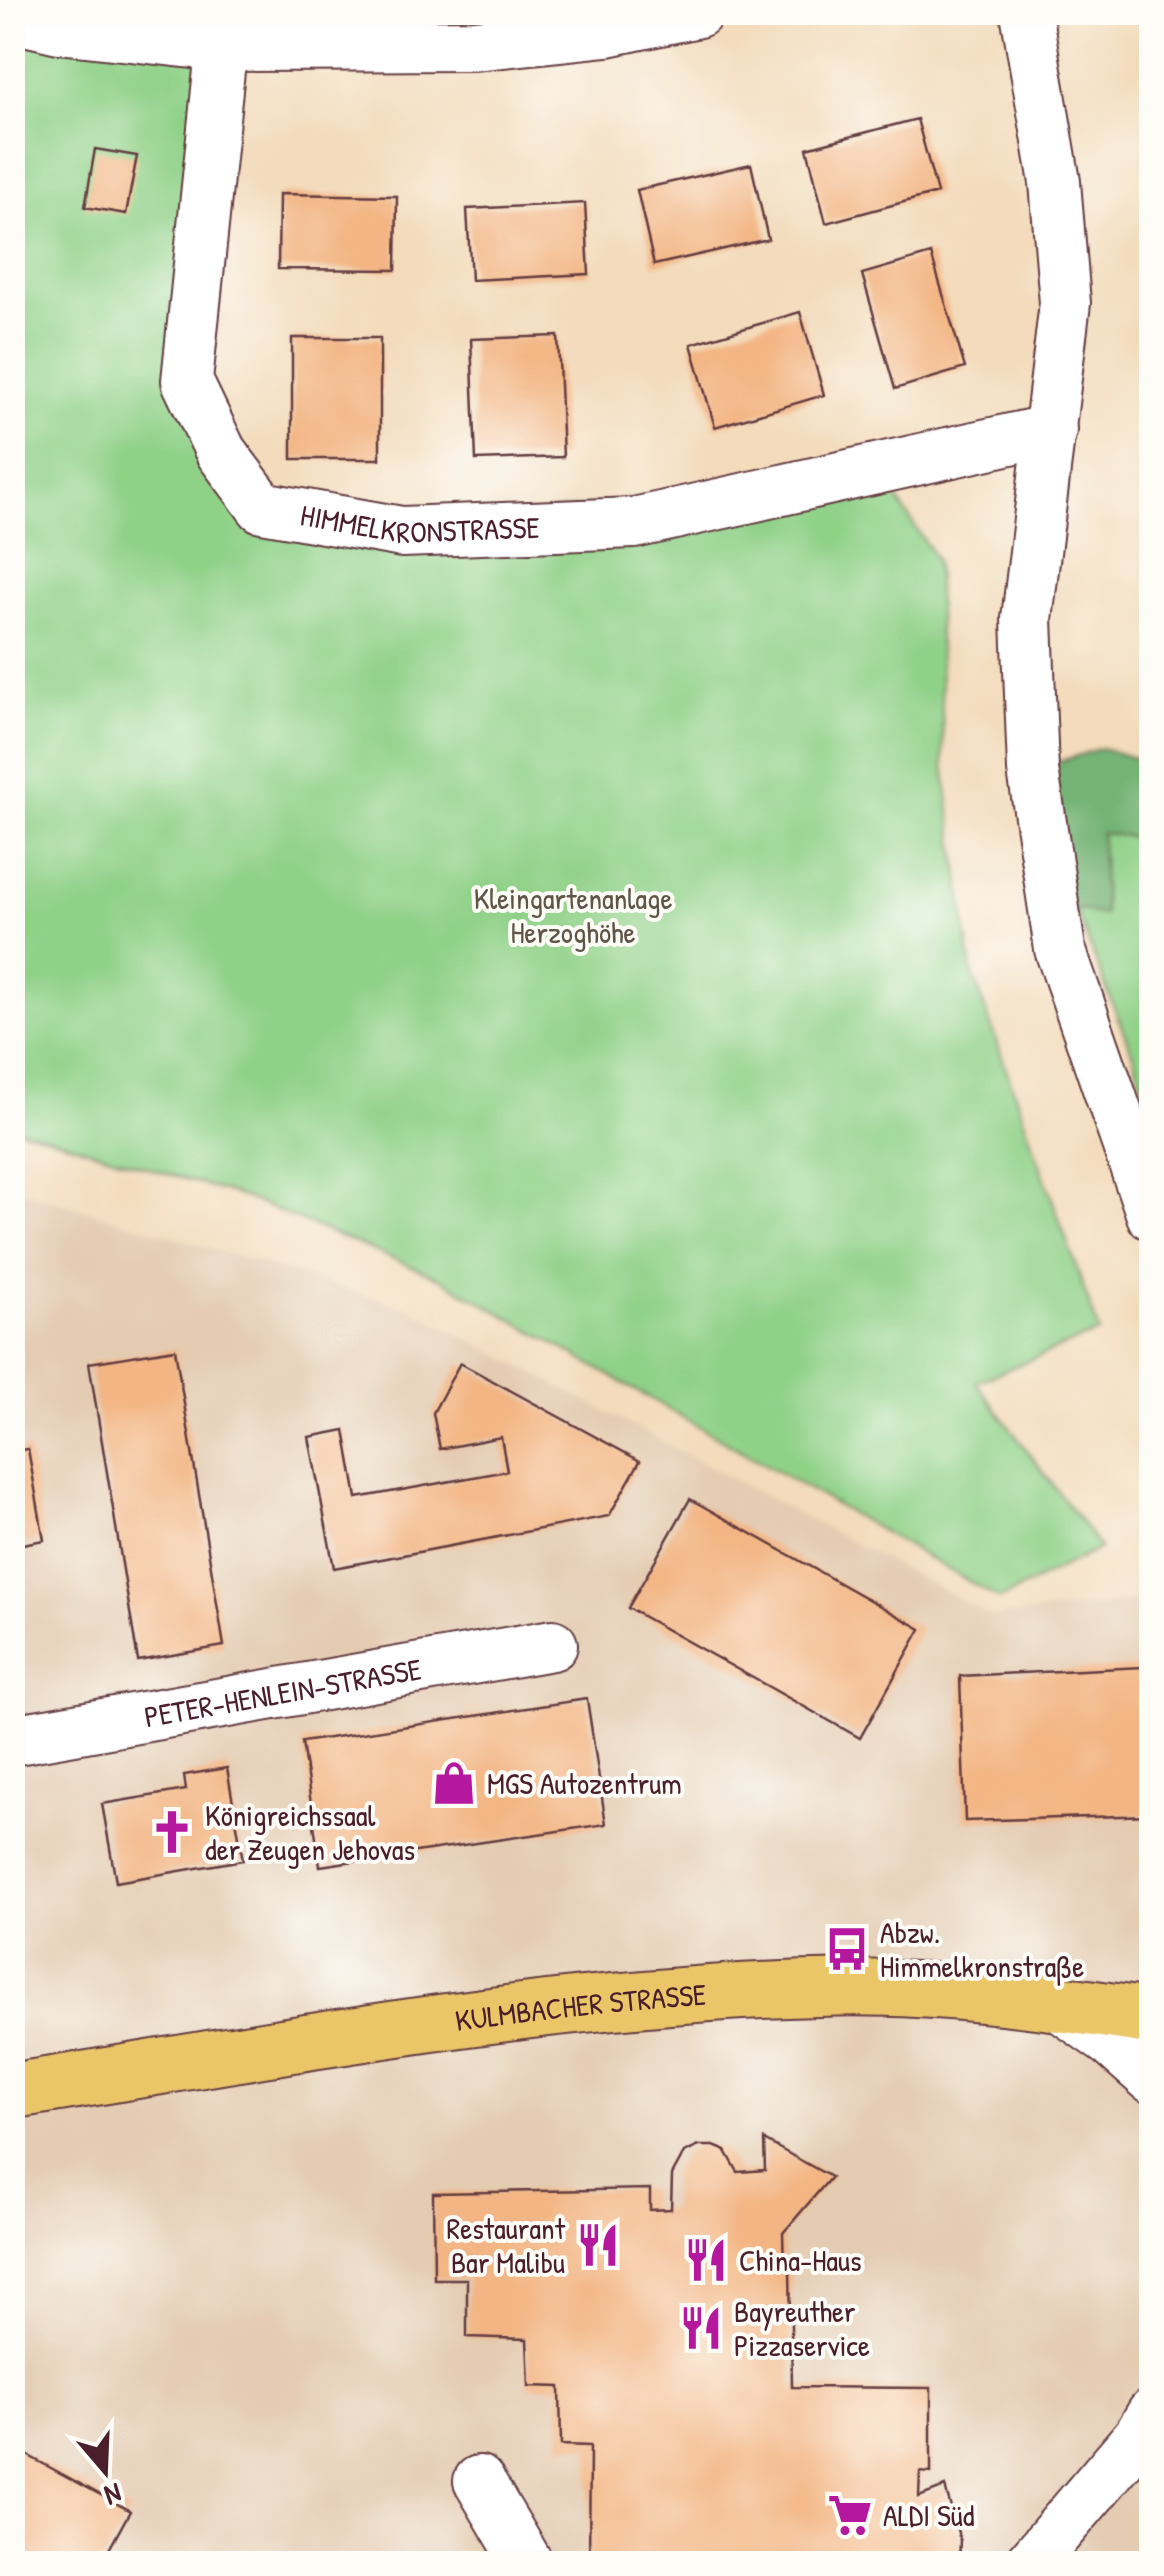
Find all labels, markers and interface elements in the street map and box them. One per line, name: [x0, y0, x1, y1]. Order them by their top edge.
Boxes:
street label: HIMMELKRONSTRASSE: [298, 494, 540, 552]
park label: Kleingartenanlage Herzoghöhe: [474, 878, 672, 952]
street label: PETER-HENLEIN-STRASSE: [141, 1648, 424, 1736]
shop icon: MGS Autozentrum: [430, 1759, 478, 1807]
place label: MGS Autozentrum: [487, 1763, 682, 1803]
place label: Königreichssaal der Zeugen Jehovas: [205, 1795, 415, 1869]
church icon: Königreichssaal der Zeugen Jehovas: [148, 1808, 196, 1856]
place label: Abzw. Himmelkronstraße: [880, 1912, 1084, 1986]
bus stop icon: Abzw. Himmelkronstraße: [823, 1925, 871, 1973]
street label: KULMBACHER STRASSE: [453, 1974, 707, 2040]
place label: Restaurant Bar Malibu: [447, 2208, 566, 2282]
restaurant icon: Restaurant Bar Malibu: [574, 2221, 622, 2269]
restaurant icon: China-Haus: [682, 2236, 730, 2284]
place label: China-Haus: [739, 2240, 862, 2280]
place label: Bayreuther Pizzaservice: [734, 2291, 870, 2365]
restaurant icon: Bayreuther Pizzaservice: [677, 2304, 725, 2352]
north arrow: [55, 2421, 155, 2521]
text: N: [100, 2474, 126, 2515]
supermarket icon: ALDI Süd: [826, 2491, 874, 2539]
place label: ALDI Süd: [883, 2495, 975, 2535]

